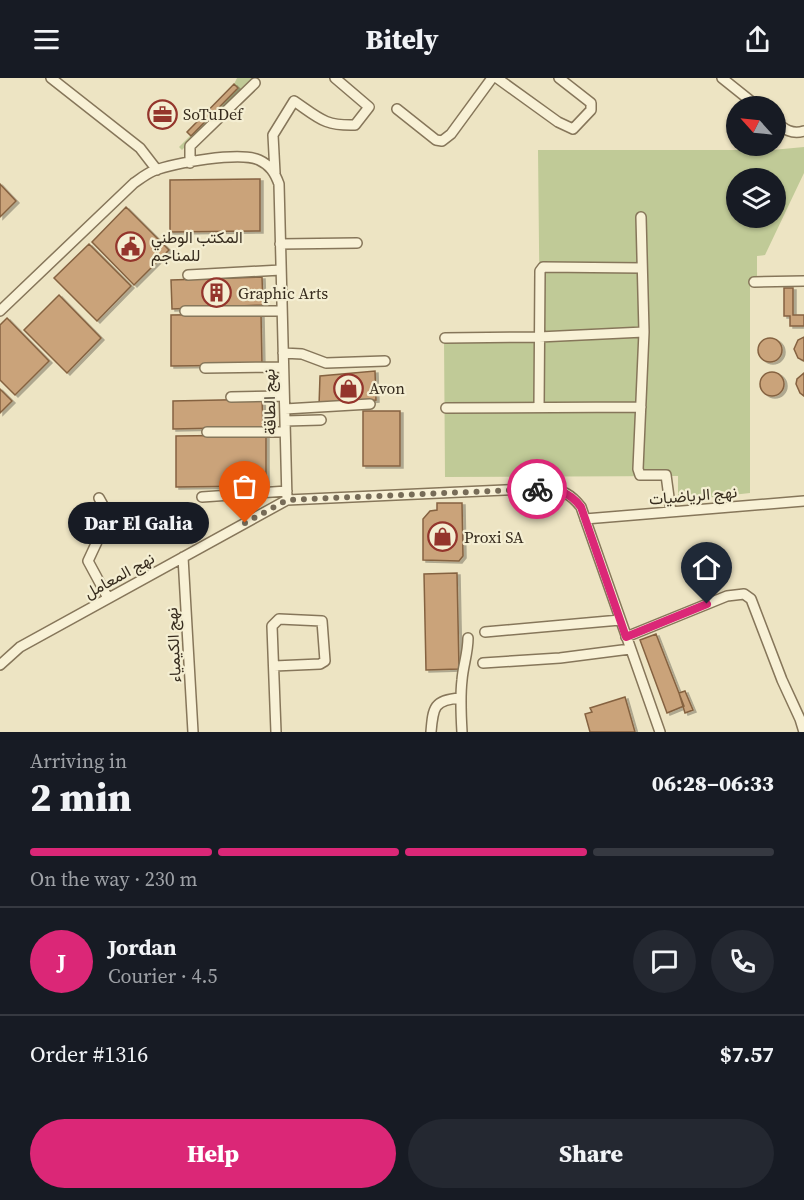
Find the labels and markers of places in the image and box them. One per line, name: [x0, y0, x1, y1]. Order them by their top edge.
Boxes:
office icon: SoTuDef: [146, 98, 178, 130]
place label: SoTuDef: [183, 103, 244, 125]
place label: المكتب الوطني للمناجم: [151, 226, 243, 266]
public building icon: المكتب الوطني للمناجم: [114, 230, 146, 262]
building icon: Graphic Arts: [201, 277, 233, 309]
place label: Graphic Arts: [238, 282, 328, 304]
shop icon: Avon: [332, 372, 364, 404]
place label: Avon: [369, 377, 405, 399]
pin: [219, 461, 270, 523]
callout: Dar El Galia: [68, 502, 209, 544]
shop icon: Proxi SA: [427, 521, 459, 553]
place label: Proxi SA: [464, 526, 524, 548]
pin: [681, 542, 732, 604]

